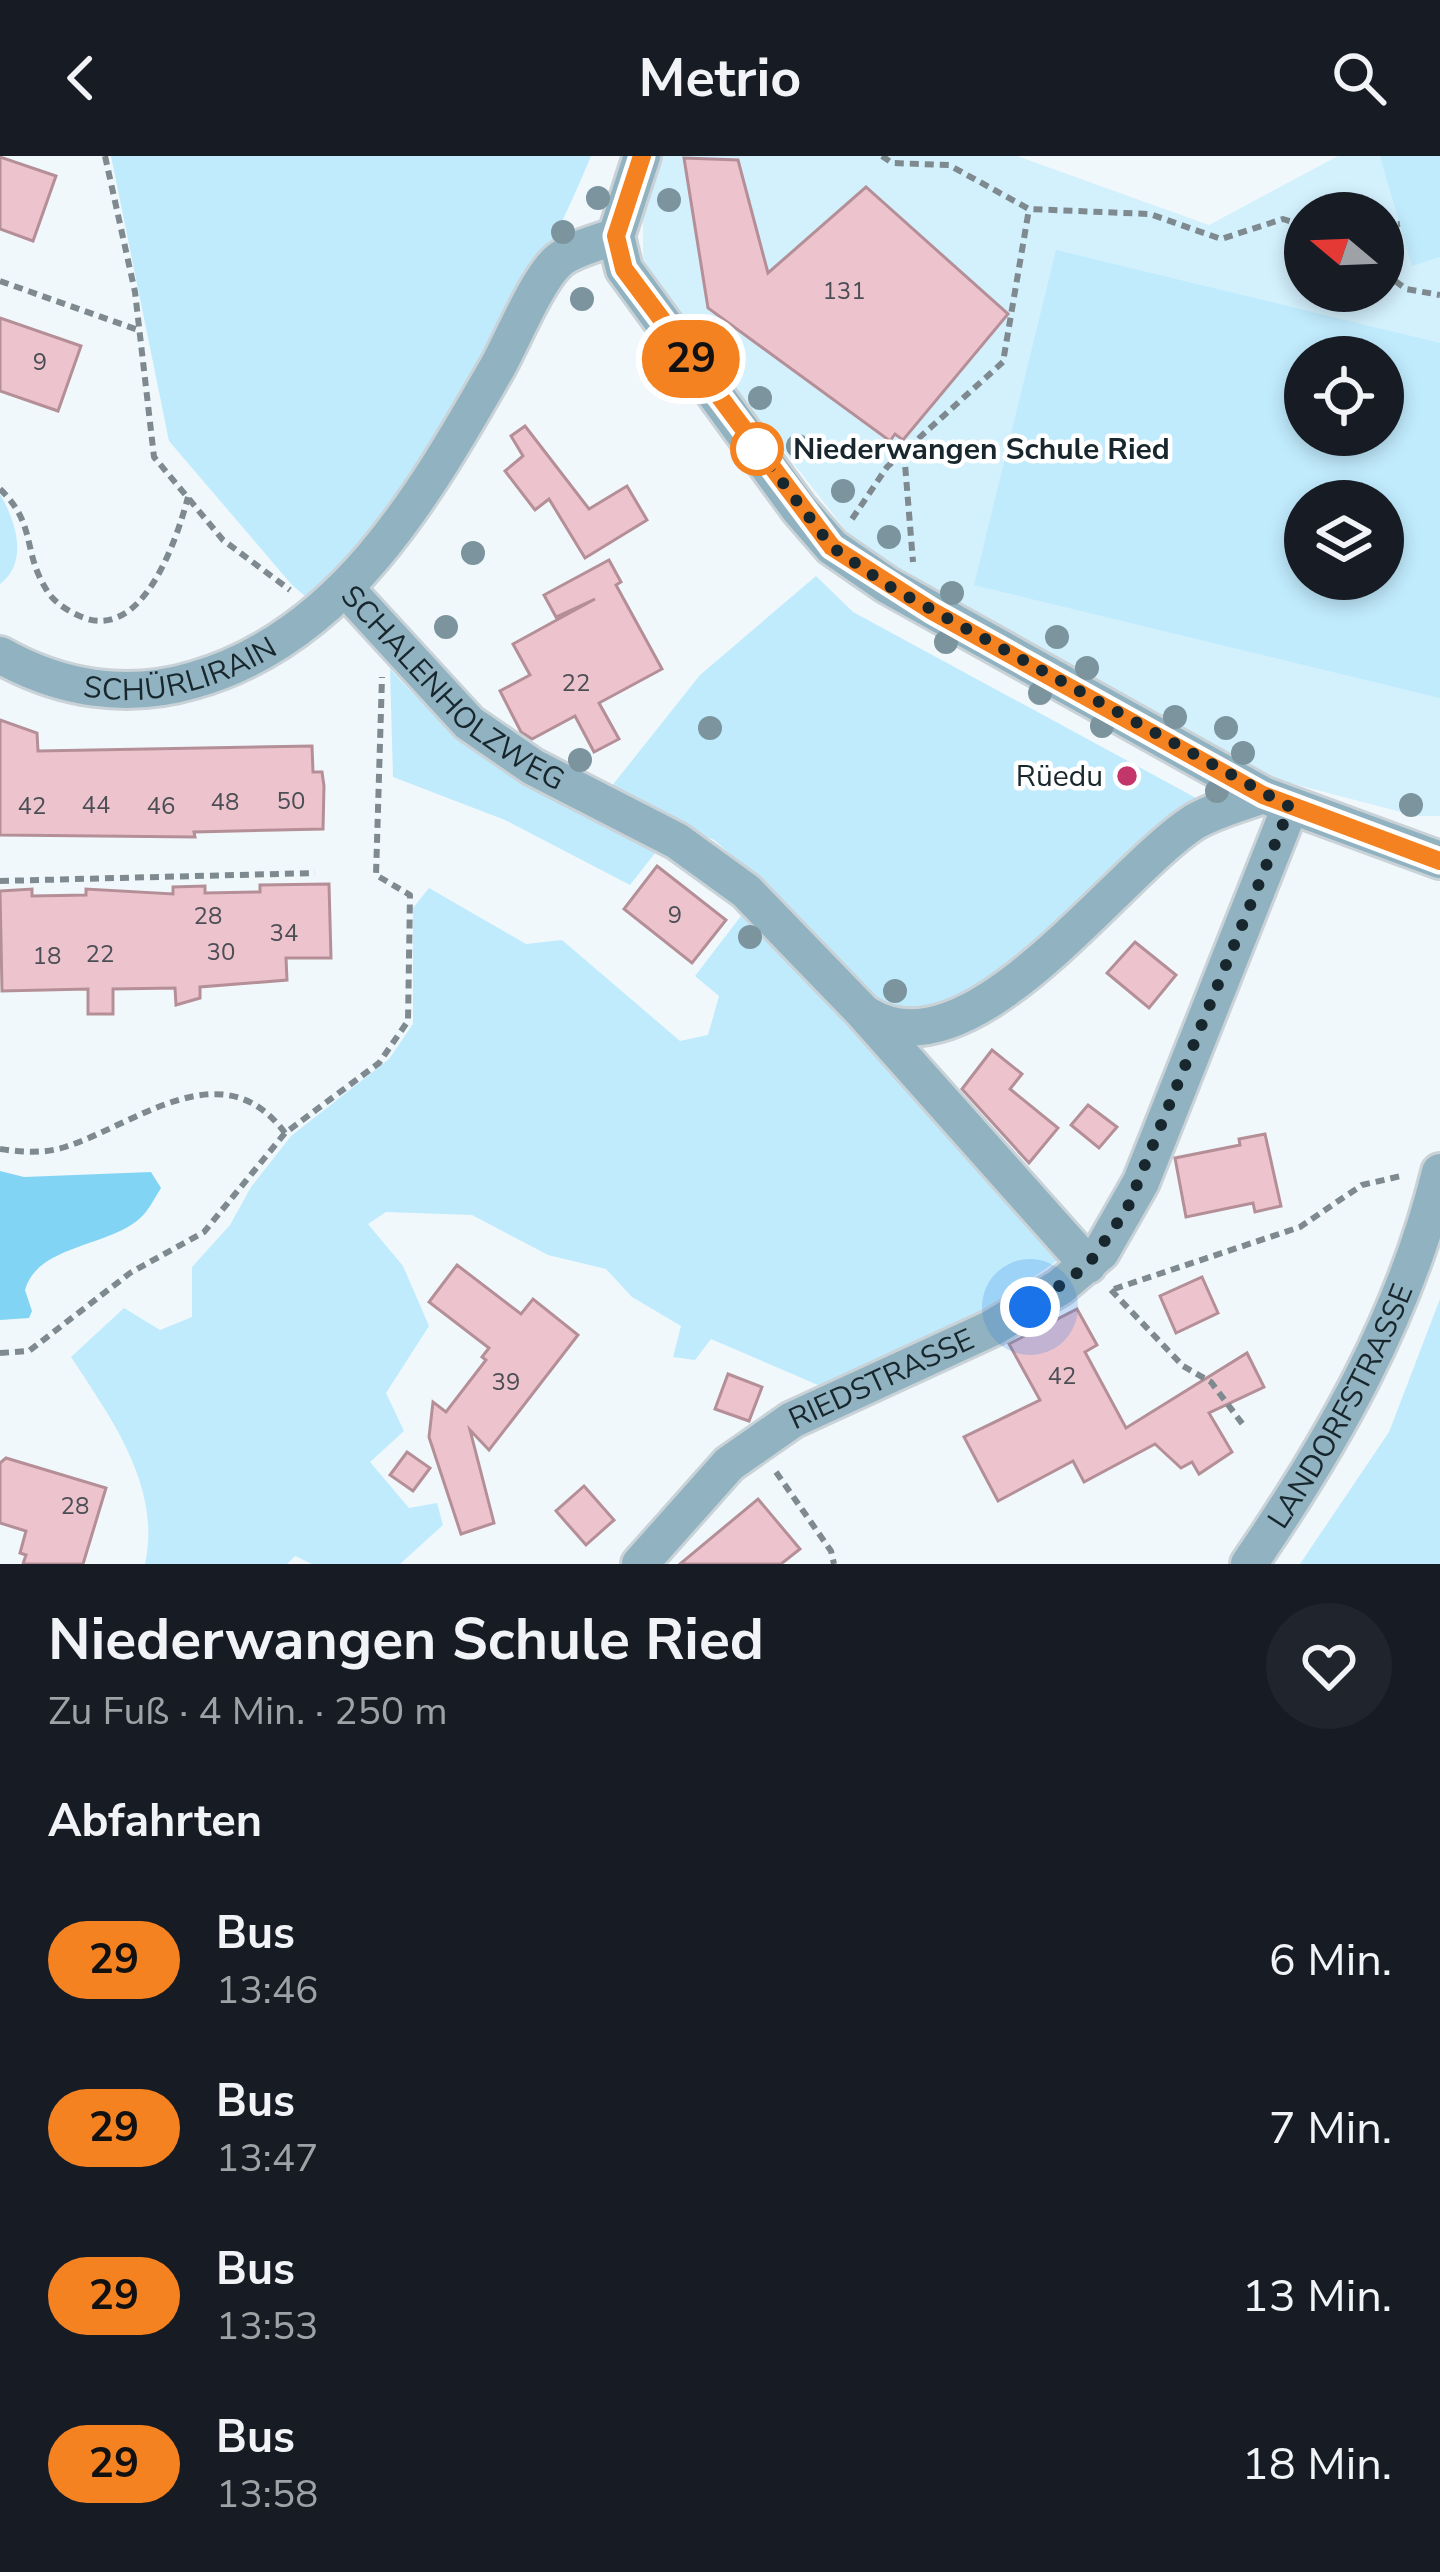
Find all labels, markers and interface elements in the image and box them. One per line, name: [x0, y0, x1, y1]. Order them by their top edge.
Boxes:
text: Metrio: [639, 41, 801, 115]
icon: back: [48, 45, 114, 111]
icon: search: [1326, 45, 1392, 111]
north arrow: [1284, 192, 1404, 312]
map controls: [1284, 192, 1404, 600]
house number: 131: [822, 275, 866, 307]
line badge: 29: [637, 320, 745, 398]
text: 29: [666, 330, 716, 387]
button: locate: [1284, 336, 1404, 456]
house number: 9: [33, 346, 47, 378]
marker: Niederwangen Schule Ried: [732, 424, 782, 474]
place label: Niederwangen Schule Ried: [793, 429, 1170, 470]
button: layers: [1284, 480, 1404, 600]
street label: SCHALENHOLZWEG: [331, 577, 572, 801]
street label: SCHÜRLIRAIN: [81, 627, 284, 711]
house number: 22: [562, 667, 590, 699]
place label: Rüedu: [1016, 756, 1103, 797]
marker: Rüedu: [1114, 763, 1140, 789]
house number: 50: [277, 785, 305, 817]
house number: 48: [211, 786, 239, 818]
house number: 44: [82, 789, 110, 821]
house number: 42: [18, 790, 46, 822]
house number: 46: [147, 790, 175, 822]
house number: 9: [668, 899, 682, 931]
house number: 28: [194, 900, 222, 932]
house number: 34: [270, 917, 298, 949]
house number: 30: [207, 936, 235, 968]
house number: 22: [86, 938, 114, 970]
house number: 18: [33, 940, 61, 972]
your location: [1000, 1277, 1060, 1337]
street label: LANDORFSTRASSE: [1258, 1278, 1423, 1537]
street label: RIEDSTRASSE: [782, 1319, 981, 1440]
house number: 42: [1048, 1360, 1076, 1392]
house number: 39: [492, 1366, 520, 1398]
house number: 28: [61, 1490, 89, 1522]
text: Niederwangen Schule Ried: [48, 1601, 764, 1679]
button: heart: [1266, 1603, 1392, 1729]
text: Zu Fuß · 4 Min. · 250 m: [48, 1685, 448, 1738]
text: Abfahrten: [48, 1791, 262, 1852]
text: Bus: [216, 1903, 295, 1964]
text: 6 Min.: [1269, 1930, 1392, 1991]
text: 29: [89, 1931, 139, 1988]
text: 13:46: [216, 1964, 319, 2017]
text: Bus: [216, 2071, 295, 2132]
text: 7 Min.: [1269, 2098, 1392, 2159]
text: 29: [89, 2099, 139, 2156]
text: 13:47: [216, 2132, 319, 2185]
text: Bus: [216, 2239, 295, 2300]
text: 13 Min.: [1242, 2266, 1392, 2327]
text: 29: [89, 2267, 139, 2324]
text: 13:53: [216, 2300, 319, 2353]
text: Bus: [216, 2407, 295, 2468]
text: 18 Min.: [1242, 2434, 1392, 2495]
text: 29: [89, 2435, 139, 2492]
text: 13:58: [216, 2468, 319, 2521]

